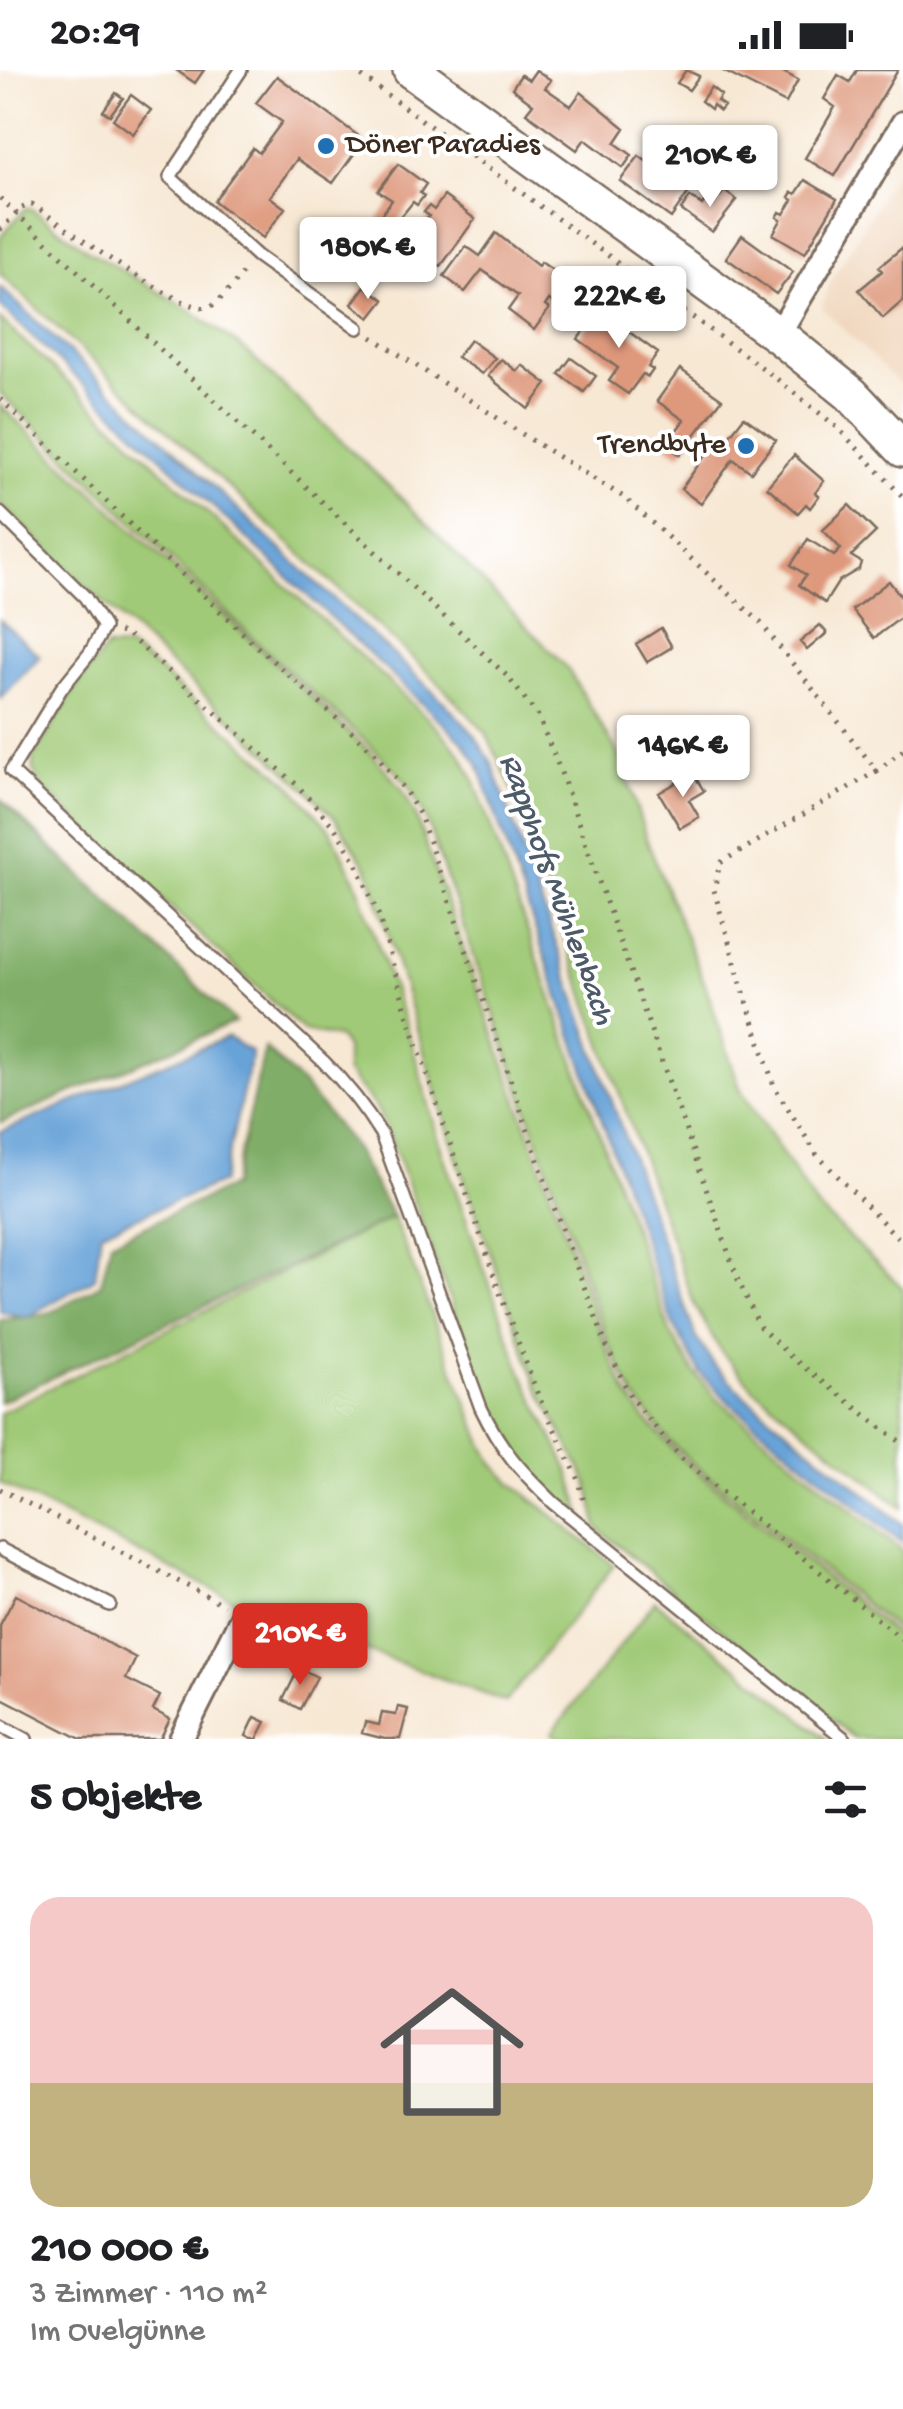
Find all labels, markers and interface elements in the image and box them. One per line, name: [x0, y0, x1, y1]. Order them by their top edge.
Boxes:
text: 20:29: [50, 13, 140, 57]
pin: 210K €: [629, 125, 791, 210]
place label: Döner Paradies: [344, 129, 541, 164]
marker: Döner Paradies: [315, 135, 337, 157]
text: 210K €: [664, 138, 756, 176]
pin: 180K €: [287, 217, 449, 302]
text: 180K €: [322, 230, 414, 268]
pin: 222K €: [538, 266, 700, 351]
text: 222K €: [573, 279, 665, 317]
place label: Trendbyte: [596, 429, 727, 464]
marker: Trendbyte: [735, 435, 757, 457]
pin: 146K €: [602, 715, 764, 800]
text: 146K €: [639, 728, 727, 766]
water label: Rapphofs Mühlenbach: [488, 750, 622, 1031]
pin: 210K €: [219, 1603, 381, 1688]
text: 210K €: [254, 1616, 346, 1654]
icon: filters: [818, 1772, 873, 1827]
text: 5 Objekte: [30, 1775, 201, 1824]
icon: home: [362, 1962, 542, 2142]
text: 210 000 €: [30, 2227, 208, 2276]
text: 3 Zimmer · 110 m²: [30, 2276, 267, 2314]
text: Im Ovelgünne: [30, 2314, 205, 2352]

